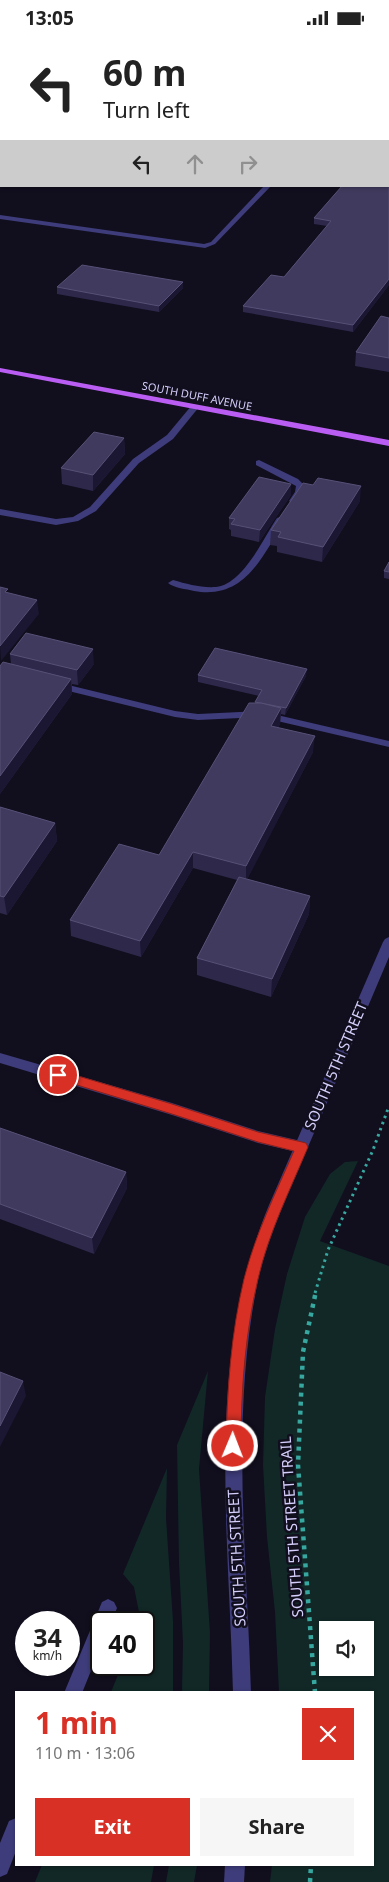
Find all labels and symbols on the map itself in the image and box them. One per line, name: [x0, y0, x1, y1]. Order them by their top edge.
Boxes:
street label: SOUTH DUFF AVENUE: [141, 377, 253, 414]
street label: SOUTH 5TH STREET: [299, 998, 371, 1133]
pin: [37, 1054, 79, 1096]
position arrow: [206, 1419, 258, 1471]
street label: SOUTH 5TH STREET TRAIL: [275, 1436, 307, 1618]
street label: SOUTH 5TH STREET: [222, 1488, 250, 1627]
speed limit sign: 40: [90, 1611, 155, 1676]

